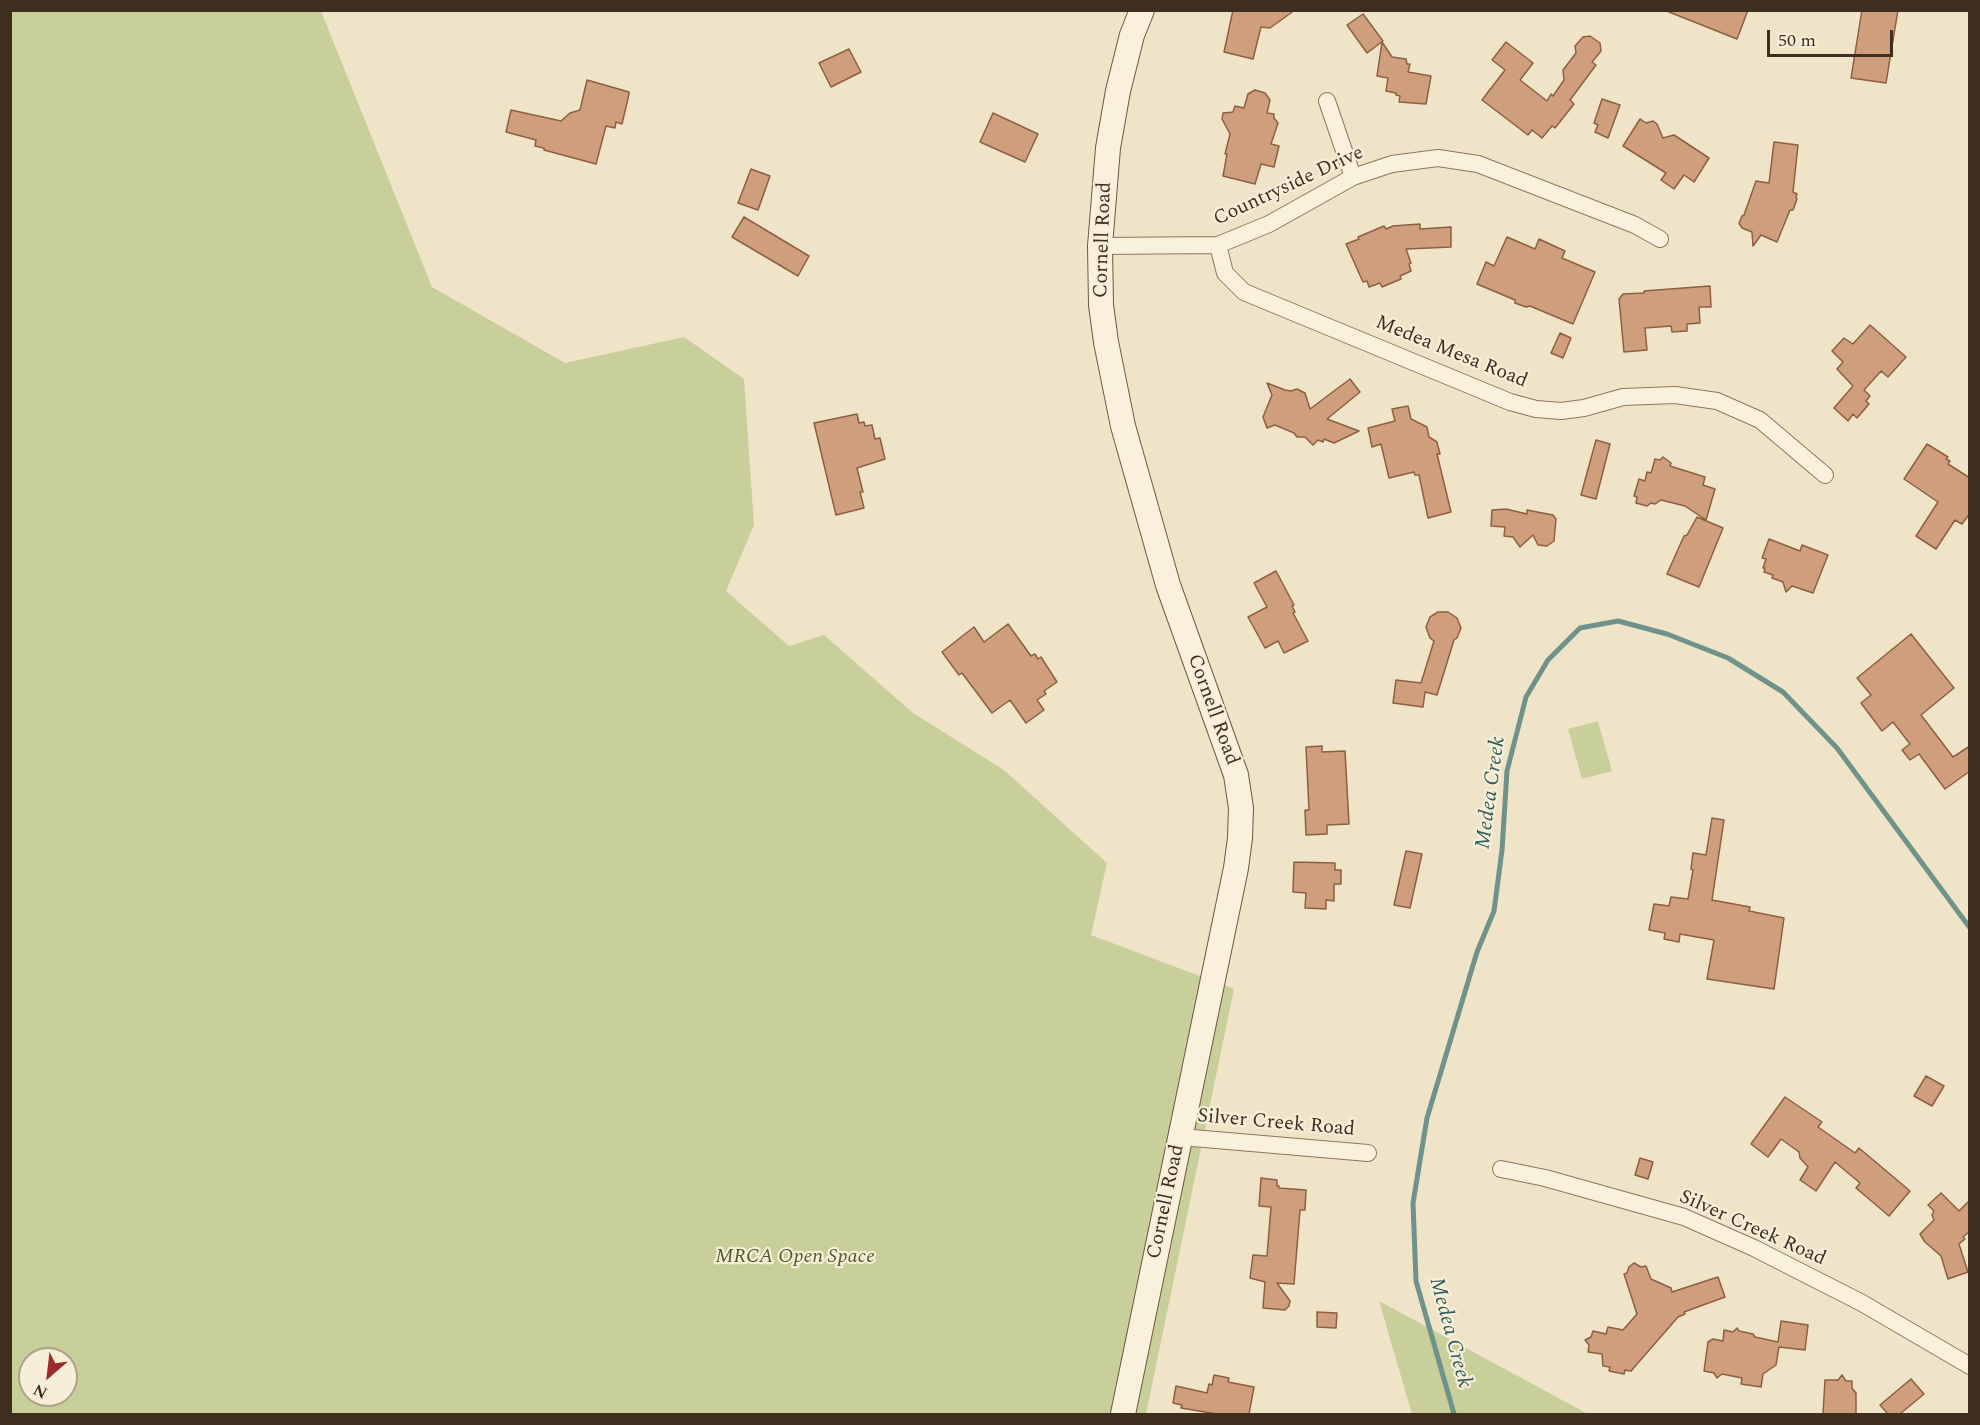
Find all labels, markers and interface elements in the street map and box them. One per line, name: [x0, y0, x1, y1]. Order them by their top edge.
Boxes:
scale bar: [1770, 18, 1896, 56]
text: 50 m: [1778, 27, 1816, 54]
street label: Countryside Drive: [1210, 142, 1368, 232]
street label: Cornell Road: [1090, 181, 1118, 299]
street label: Medea Mesa Road: [1371, 312, 1531, 394]
street label: Cornell Road: [1181, 651, 1243, 769]
water label: Medea Creek: [1472, 735, 1512, 851]
street label: Silver Creek Road: [1196, 1105, 1356, 1143]
street label: Cornell Road: [1143, 1143, 1191, 1261]
street label: Silver Creek Road: [1675, 1186, 1829, 1272]
park label: MRCA Open Space: [715, 1246, 875, 1270]
water label: Medea Creek: [1422, 1275, 1476, 1391]
north arrow: [18, 1347, 78, 1407]
text: N: [29, 1377, 52, 1405]

